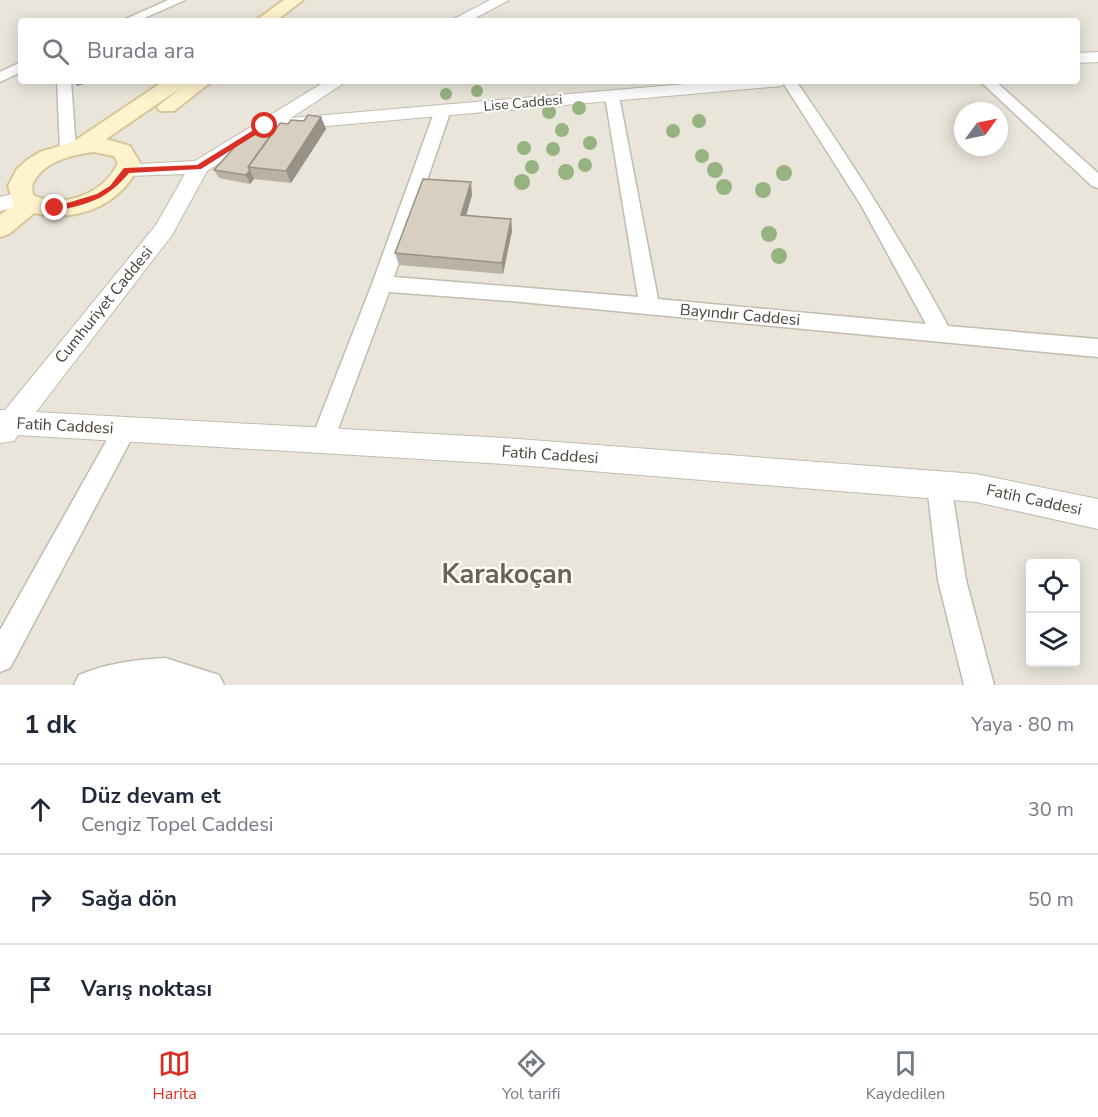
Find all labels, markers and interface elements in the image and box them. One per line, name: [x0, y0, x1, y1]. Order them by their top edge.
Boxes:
search box: [18, 18, 1080, 84]
icon: search: [39, 35, 72, 68]
text: Burada ara: [87, 36, 195, 66]
street label: Lise Caddesi: [483, 90, 563, 116]
north arrow: [954, 102, 1008, 156]
route start: [251, 112, 277, 138]
route end: [41, 194, 67, 220]
street label: Cumhuriyet Caddesi: [50, 242, 158, 368]
street label: Bayındır Caddesi: [679, 299, 801, 331]
street label: Fatih Caddesi: [16, 412, 114, 440]
street label: Fatih Caddesi: [501, 441, 599, 469]
street label: Fatih Caddesi: [984, 479, 1084, 521]
district label: Karakoçan: [442, 556, 572, 593]
map controls: [1026, 559, 1080, 667]
button: locate: [1026, 559, 1080, 613]
button: layers: [1026, 613, 1080, 667]
text: 1 dk: [24, 707, 76, 742]
text: Yaya · 80 m: [971, 711, 1074, 738]
text: Düz devam et: [81, 781, 221, 811]
icon: ahead: [24, 793, 57, 826]
text: 30 m: [1028, 796, 1074, 823]
text: Cengiz Topel Caddesi: [81, 811, 273, 838]
icon: right: [24, 883, 57, 916]
text: Sağa dön: [81, 884, 177, 914]
text: 50 m: [1028, 886, 1074, 913]
icon: arrive: [24, 973, 57, 1006]
text: Varış noktası: [81, 974, 212, 1004]
tab: Harita: [153, 1047, 197, 1105]
tab: Yol tarifi: [502, 1047, 560, 1105]
tab: Kaydedilen: [866, 1047, 945, 1105]

